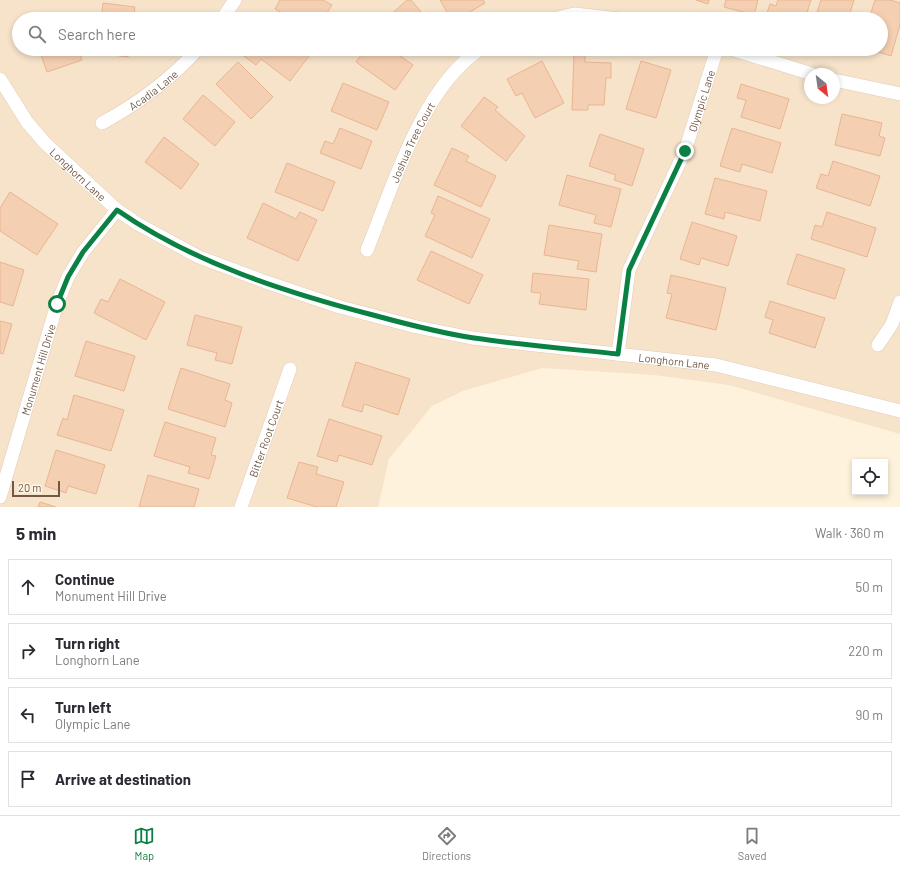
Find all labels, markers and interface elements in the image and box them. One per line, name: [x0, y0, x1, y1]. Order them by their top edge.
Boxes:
search box: [12, 12, 888, 56]
icon: search: [26, 23, 48, 45]
text: Search here: [58, 25, 136, 43]
street label: Acadia Lane: [126, 67, 180, 112]
street label: Olympic Lane: [685, 68, 717, 133]
north arrow: [804, 68, 840, 104]
street label: Joshua Tree Court: [387, 99, 437, 184]
route end: [676, 142, 694, 160]
street label: Longhorn Lane: [48, 145, 109, 203]
route start: [48, 295, 66, 313]
street label: Monument Hill Drive: [18, 322, 57, 417]
street label: Longhorn Lane: [638, 350, 711, 371]
street label: Bitter Root Court: [246, 398, 285, 479]
map controls: [852, 459, 888, 495]
button: locate: [852, 459, 888, 495]
scale bar: [12, 479, 60, 498]
text: 20 m: [18, 481, 41, 494]
text: 5 min: [16, 523, 56, 543]
text: Walk · 360 m: [815, 525, 884, 541]
text: Continue: [55, 570, 115, 588]
icon: ahead: [17, 576, 39, 598]
text: 50 m: [856, 579, 883, 595]
text: Monument Hill Drive: [55, 588, 167, 604]
text: Turn right: [55, 634, 120, 652]
icon: right: [17, 640, 39, 662]
text: 220 m: [848, 643, 883, 659]
text: Longhorn Lane: [55, 652, 140, 668]
text: Turn left: [55, 698, 111, 716]
icon: left: [17, 704, 39, 726]
text: 90 m: [856, 707, 883, 723]
text: Olympic Lane: [55, 716, 131, 732]
icon: arrive: [17, 768, 39, 790]
text: Arrive at destination: [55, 770, 191, 788]
tab: Map: [133, 825, 155, 862]
tab: Directions: [422, 825, 471, 862]
tab: Saved: [738, 825, 767, 862]

